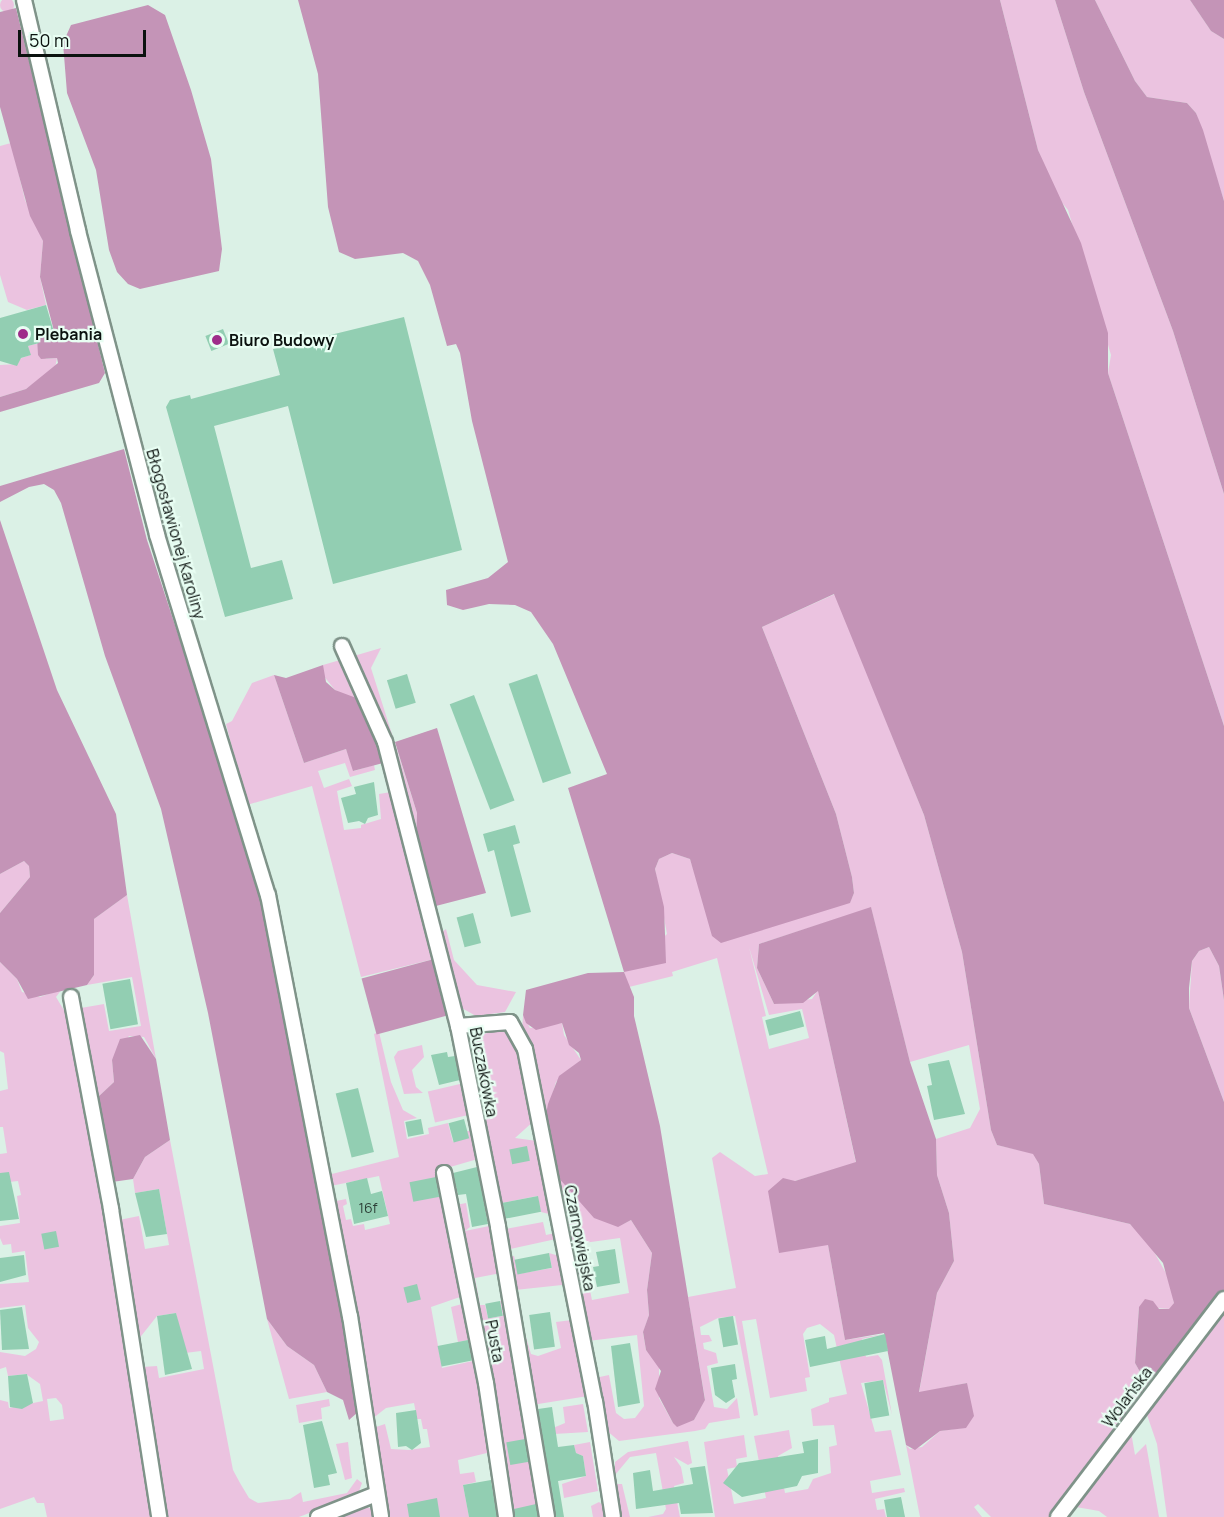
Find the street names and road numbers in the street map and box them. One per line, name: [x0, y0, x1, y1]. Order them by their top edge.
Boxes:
street label: Błogosławionej Karoliny: [142, 447, 210, 621]
street label: Buczakówka: [466, 1025, 502, 1119]
street label: Czarnowiejska: [560, 1184, 600, 1292]
street label: Pusta: [481, 1318, 509, 1364]
street label: Wolańska: [1098, 1363, 1156, 1431]

